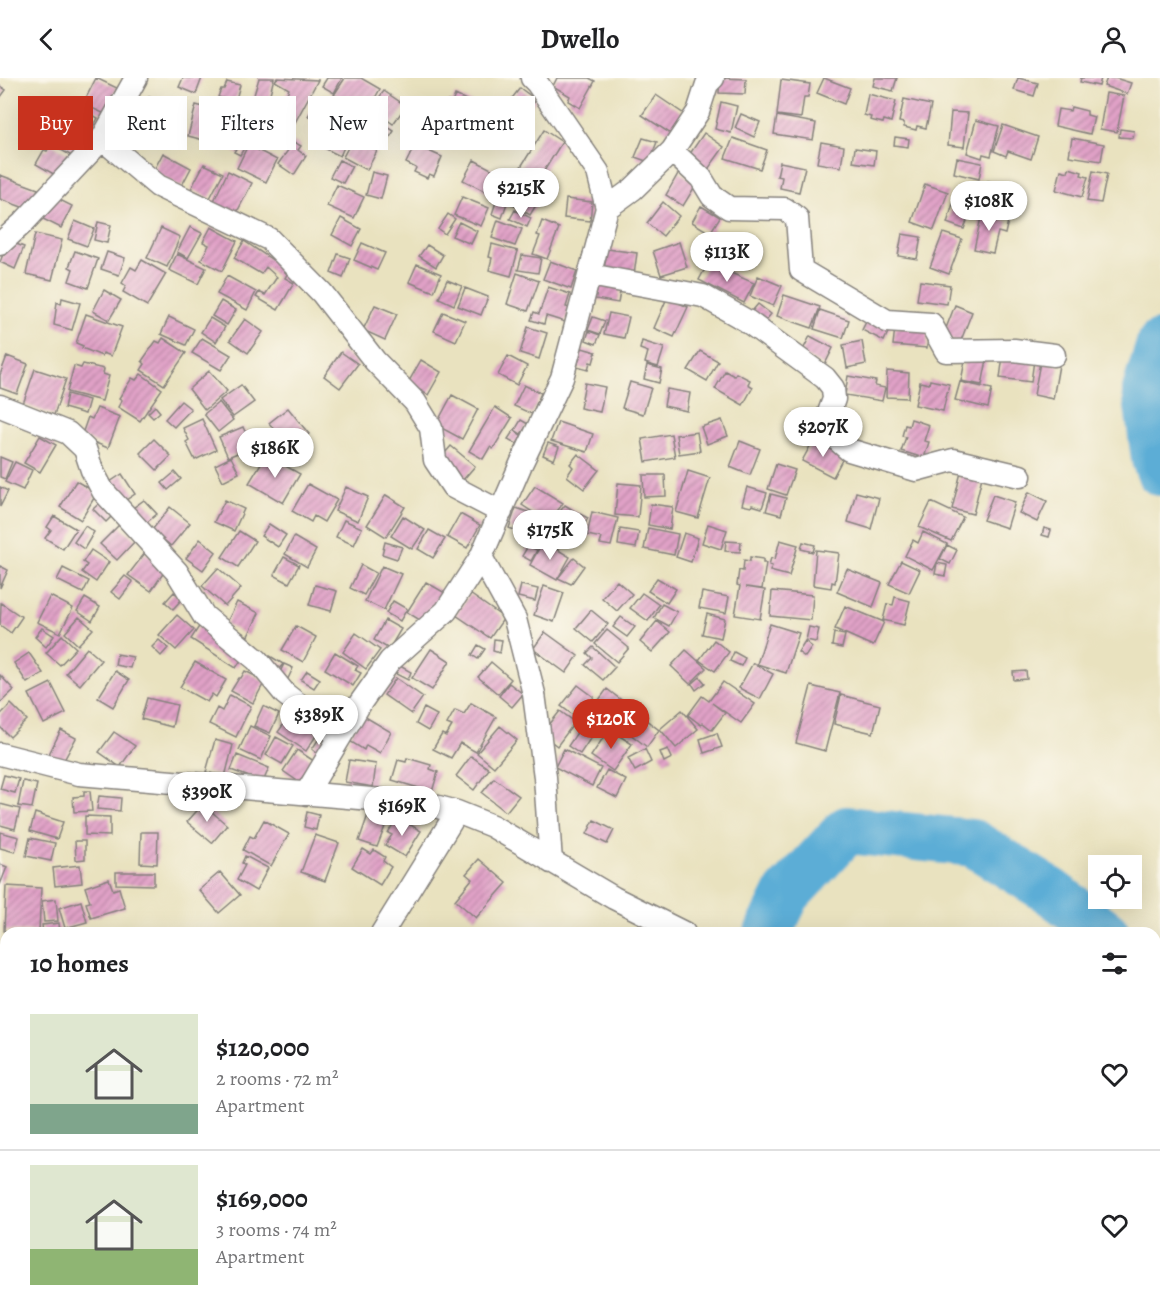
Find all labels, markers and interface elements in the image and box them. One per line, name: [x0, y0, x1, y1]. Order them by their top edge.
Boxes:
text: Dwello: [540, 21, 620, 57]
icon: back: [30, 23, 63, 56]
icon: person: [1097, 23, 1130, 56]
chip: Buy: [18, 96, 93, 150]
chip: Rent: [105, 96, 187, 150]
chip: Filters: [199, 96, 296, 150]
chip: New: [308, 96, 388, 150]
chip: Apartment: [400, 96, 535, 150]
pin: $215K: [479, 168, 563, 219]
text: $215K: [497, 174, 545, 201]
pin: $108K: [947, 181, 1031, 232]
text: $108K: [964, 187, 1014, 214]
pin: $113K: [685, 232, 769, 283]
text: $113K: [704, 238, 750, 265]
pin: $207K: [781, 407, 865, 458]
text: $207K: [798, 413, 848, 440]
pin: $186K: [233, 428, 317, 479]
text: $186K: [251, 434, 299, 461]
pin: $175K: [508, 510, 592, 561]
text: $175K: [527, 516, 573, 543]
pin: $389K: [277, 695, 361, 746]
pin: $120K: [569, 699, 653, 750]
text: $389K: [294, 701, 344, 728]
text: $120K: [586, 705, 636, 732]
pin: $390K: [165, 772, 249, 823]
text: $390K: [182, 778, 232, 805]
pin: $169K: [360, 786, 444, 837]
text: $169K: [378, 792, 426, 819]
map controls: [1088, 855, 1142, 909]
button: locate: [1088, 855, 1142, 909]
text: 10 homes: [30, 946, 129, 981]
icon: filters: [1098, 947, 1131, 980]
text: $120,000: [216, 1030, 309, 1065]
icon: home: [78, 1038, 150, 1110]
icon: heart: [1098, 1058, 1131, 1091]
text: 2 rooms · 72 m²: [216, 1065, 338, 1092]
text: Apartment: [216, 1092, 305, 1119]
text: $169,000: [216, 1181, 308, 1216]
icon: home: [78, 1189, 150, 1261]
icon: heart: [1098, 1209, 1131, 1242]
text: 3 rooms · 74 m²: [216, 1216, 337, 1243]
text: Apartment: [216, 1243, 305, 1270]

